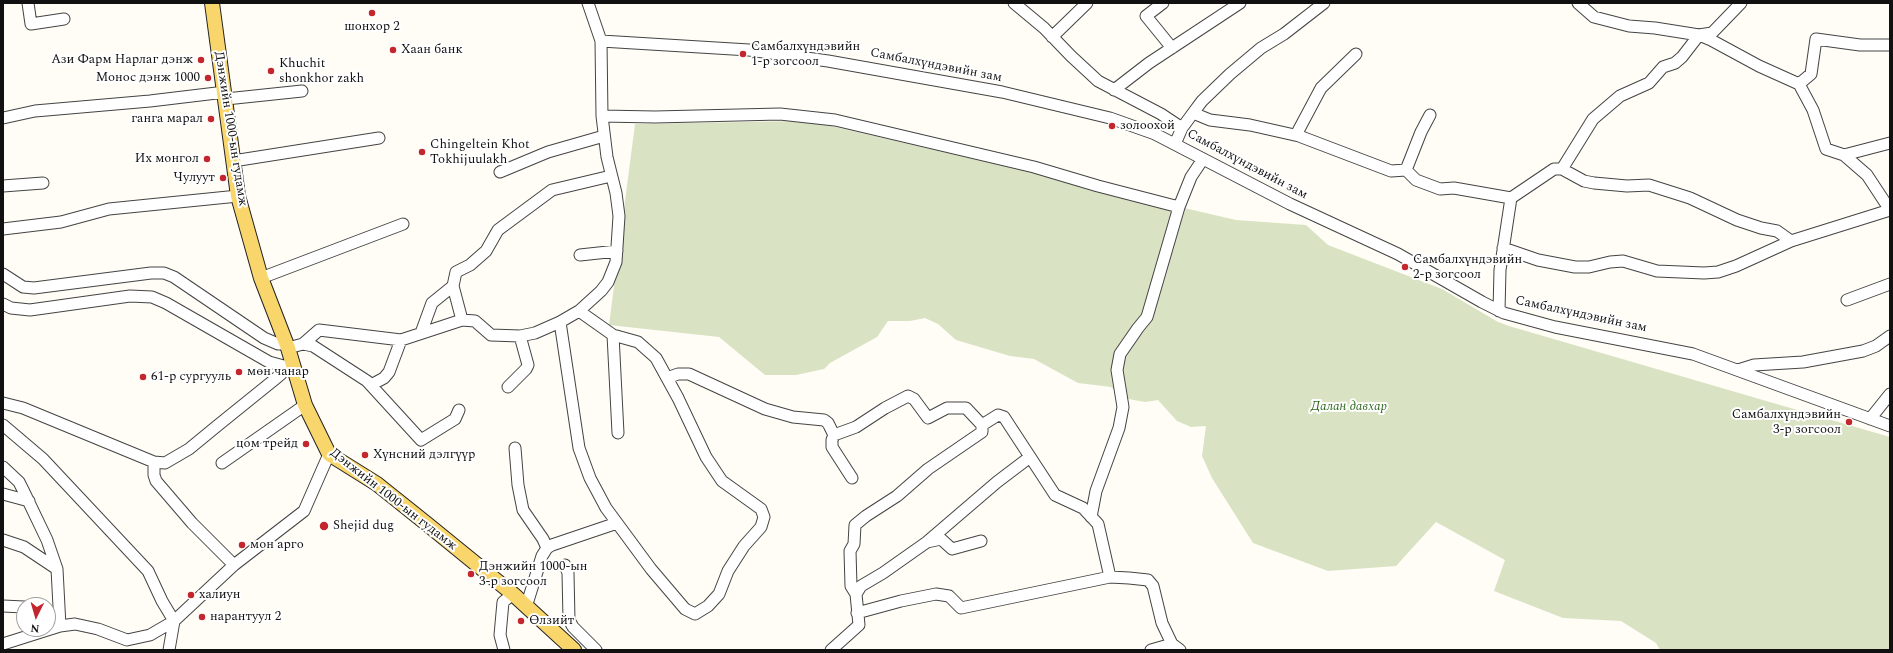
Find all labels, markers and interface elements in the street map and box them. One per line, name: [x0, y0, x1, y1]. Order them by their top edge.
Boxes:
marker: шонхор 2: [367, 8, 377, 18]
place label: шонхор 2: [344, 19, 400, 35]
place label: Самбалхүндэвийн 1-р зогсоол: [751, 39, 860, 70]
place label: Хаан банк: [401, 42, 463, 58]
marker: Хаан банк: [388, 45, 398, 55]
street label: Самбалхүндэвийн зам: [869, 46, 1003, 86]
marker: Самбалхүндэвийн 1-р зогсоол: [738, 49, 748, 59]
street label: Дэнжийн 1000-ын гудамж: [210, 50, 250, 208]
place label: Ази Фарм Нарлаг дэнж: [51, 52, 193, 68]
marker: Ази Фарм Нарлаг дэнж: [196, 55, 206, 65]
place label: Khuchit shonkhor zakh: [279, 56, 364, 87]
marker: Khuchit shonkhor zakh: [266, 66, 276, 76]
place label: Монос дэнж 1000: [96, 70, 200, 86]
marker: Монос дэнж 1000: [203, 73, 213, 83]
place label: ганга марал: [131, 111, 203, 127]
marker: ганга марал: [206, 114, 216, 124]
place label: золоохой: [1120, 118, 1175, 134]
marker: золоохой: [1107, 121, 1117, 131]
street label: Самбалхүндэвийн зам: [1184, 127, 1310, 203]
place label: Chingeltein Khot Tokhijuulakh: [430, 137, 530, 168]
marker: Chingeltein Khot Tokhijuulakh: [417, 147, 427, 157]
place label: Их монгол: [135, 151, 199, 167]
marker: Их монгол: [202, 154, 212, 164]
place label: Чулуут: [173, 170, 215, 186]
marker: Чулуут: [218, 173, 228, 183]
place label: Самбалхүндэвийн 2-р зогсоол: [1413, 252, 1522, 283]
marker: Самбалхүндэвийн 2-р зогсоол: [1400, 262, 1410, 272]
street label: Самбалхүндэвийн зам: [1514, 293, 1648, 337]
place label: мөн чанар: [247, 364, 309, 380]
marker: мөн чанар: [234, 367, 244, 377]
place label: 61-р сургууль: [151, 369, 231, 385]
marker: 61-р сургууль: [138, 372, 148, 382]
park label: Далан давхар: [1311, 399, 1387, 415]
place label: Самбалхүндэвийн 3-р зогсоол: [1732, 407, 1841, 438]
marker: Самбалхүндэвийн 3-р зогсоол: [1844, 417, 1854, 427]
place label: цом трейд: [236, 436, 298, 452]
marker: цом трейд: [301, 439, 311, 449]
street label: Дэнжийн 1000-ын гудамж: [326, 446, 460, 554]
place label: Хүнсний дэлгүүр: [373, 447, 475, 463]
marker: Хүнсний дэлгүүр: [360, 450, 370, 460]
place label: Shejid dug: [333, 518, 394, 534]
marker: Shejid dug: [318, 520, 330, 532]
place label: мон арго: [250, 537, 304, 553]
marker: мон арго: [237, 540, 247, 550]
place label: Дэнжийн 1000-ын 3-р зогсоол: [479, 559, 588, 590]
marker: Дэнжийн 1000-ын 3-р зогсоол: [466, 569, 476, 579]
place label: халиун: [199, 587, 241, 603]
marker: халиун: [186, 590, 196, 600]
north arrow: [16, 597, 56, 637]
place label: нарантуул 2: [210, 609, 281, 625]
marker: нарантуул 2: [197, 612, 207, 622]
place label: Өлзийт: [529, 613, 574, 629]
marker: Өлзийт: [516, 616, 526, 626]
text: N: [30, 620, 40, 637]

